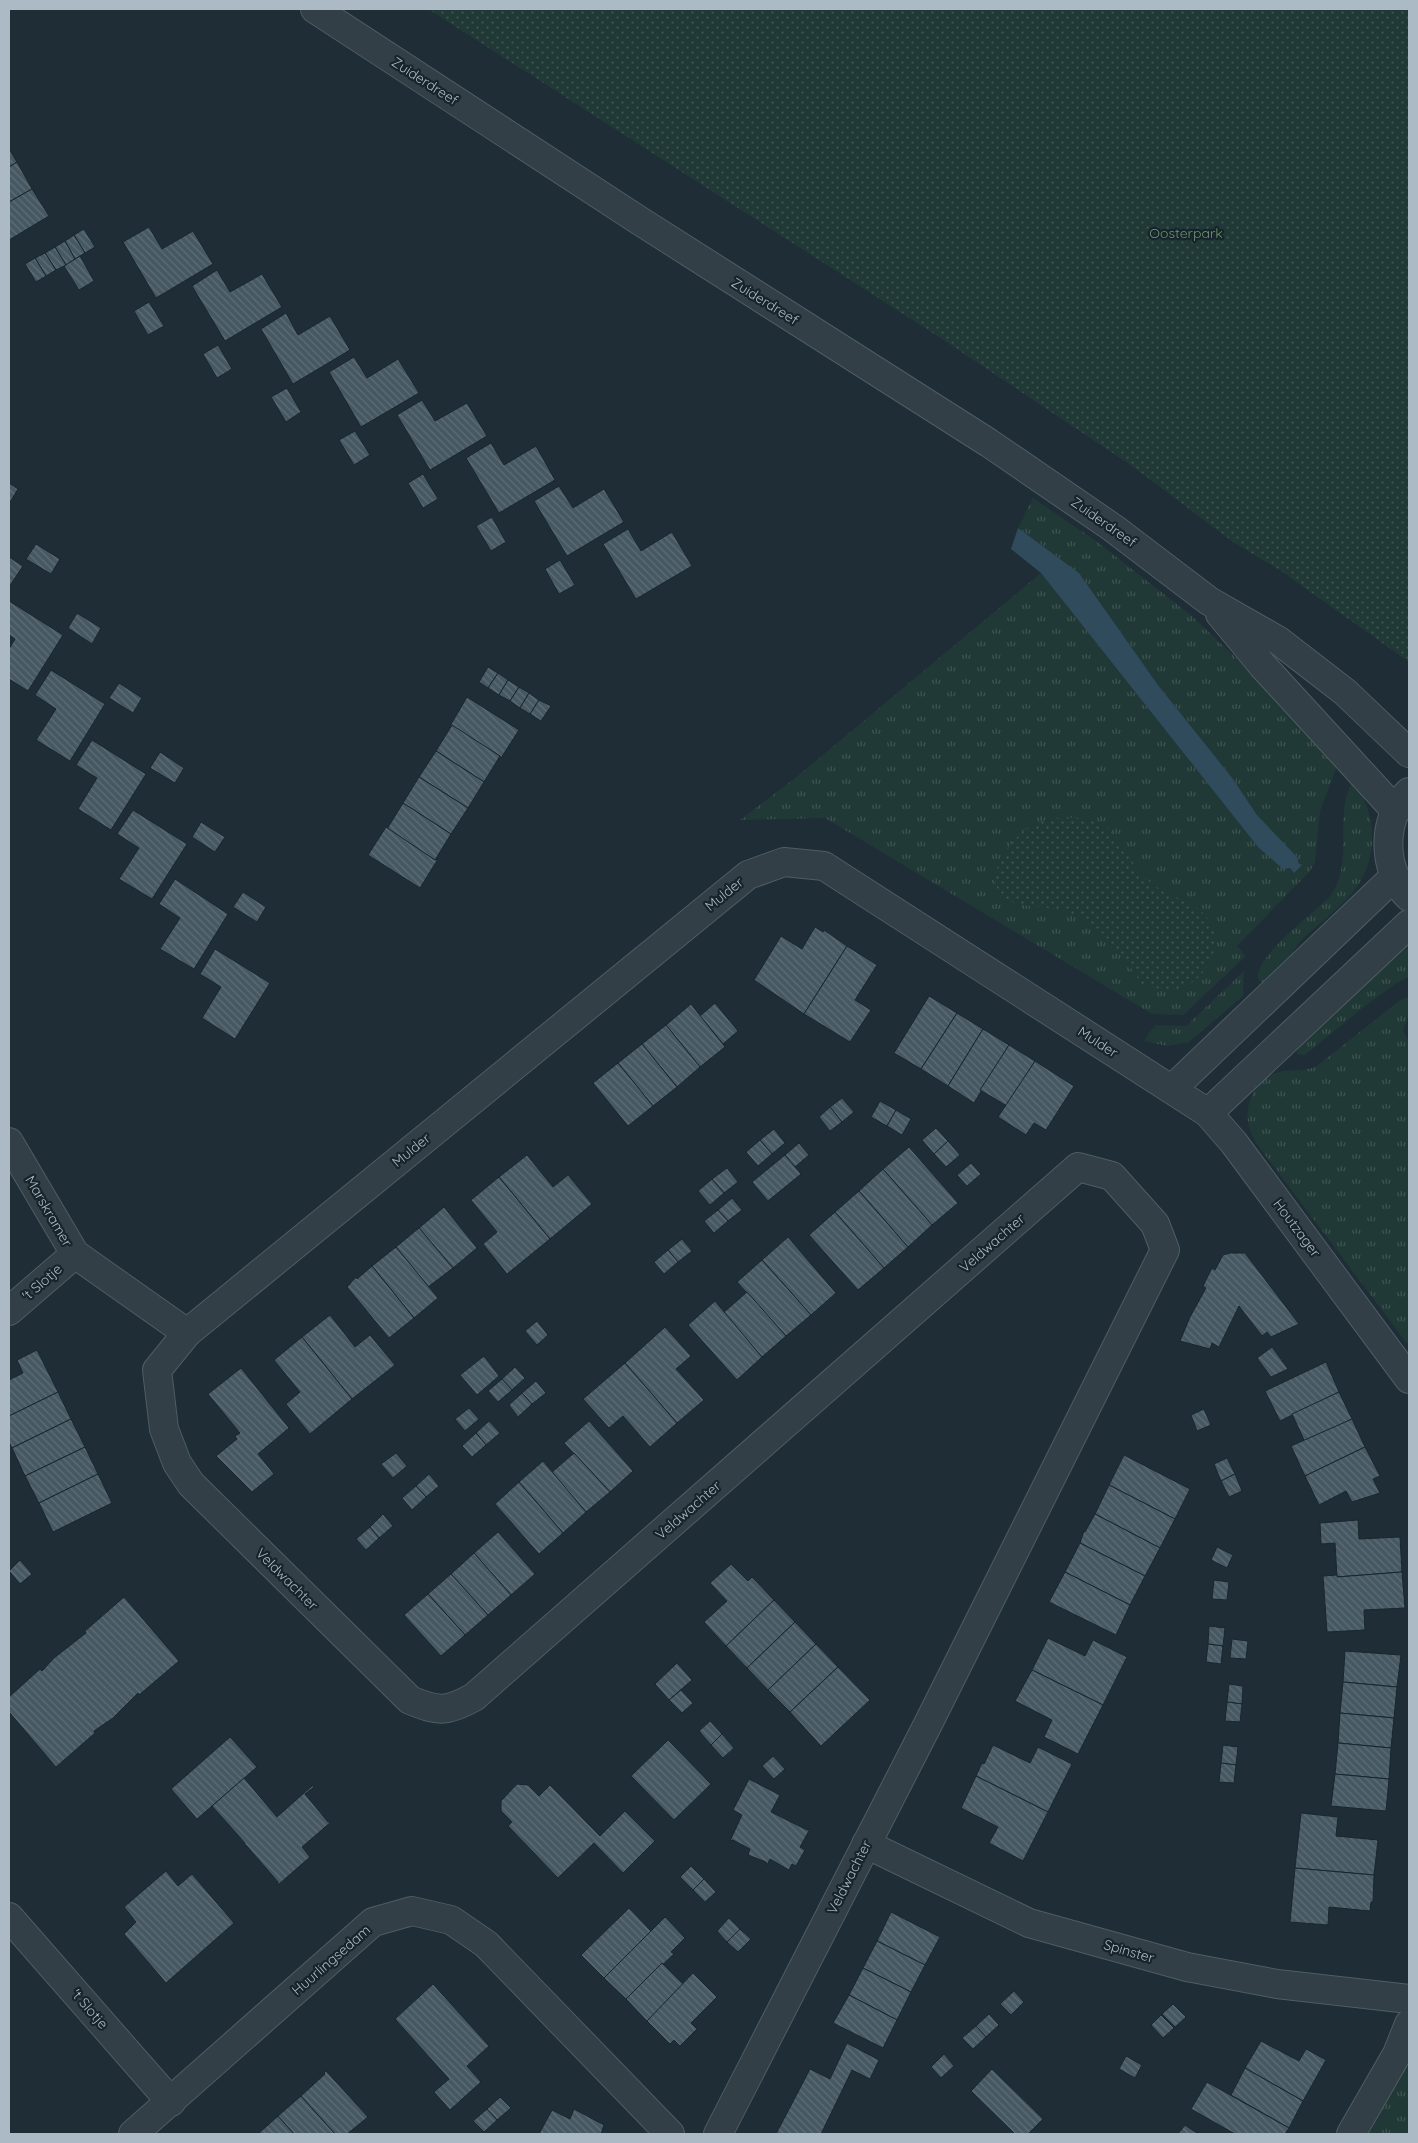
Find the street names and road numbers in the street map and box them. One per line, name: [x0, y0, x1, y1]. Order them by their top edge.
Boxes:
street label: Zuiderdreef: [388, 53, 462, 109]
street label: Zuiderdreef: [728, 273, 802, 329]
street label: Zuiderdreef: [1068, 493, 1140, 551]
street label: Mulder: [701, 873, 747, 915]
street label: Mulder: [1074, 1022, 1122, 1062]
street label: Mulder: [388, 1129, 434, 1171]
street label: Marskramer: [21, 1172, 77, 1250]
street label: Houtzager: [1269, 1195, 1325, 1261]
street label: Veldwachter: [956, 1209, 1029, 1276]
street label: 't Slotje: [18, 1260, 66, 1304]
street label: Veldwachter: [652, 1476, 725, 1543]
street label: Veldwachter: [252, 1544, 322, 1614]
street label: Veldwachter: [823, 1836, 876, 1917]
street label: Huurlingsedam: [288, 1921, 374, 1999]
street label: Spinster: [1102, 1935, 1157, 1967]
street label: 't Slotje: [68, 1985, 112, 2033]

